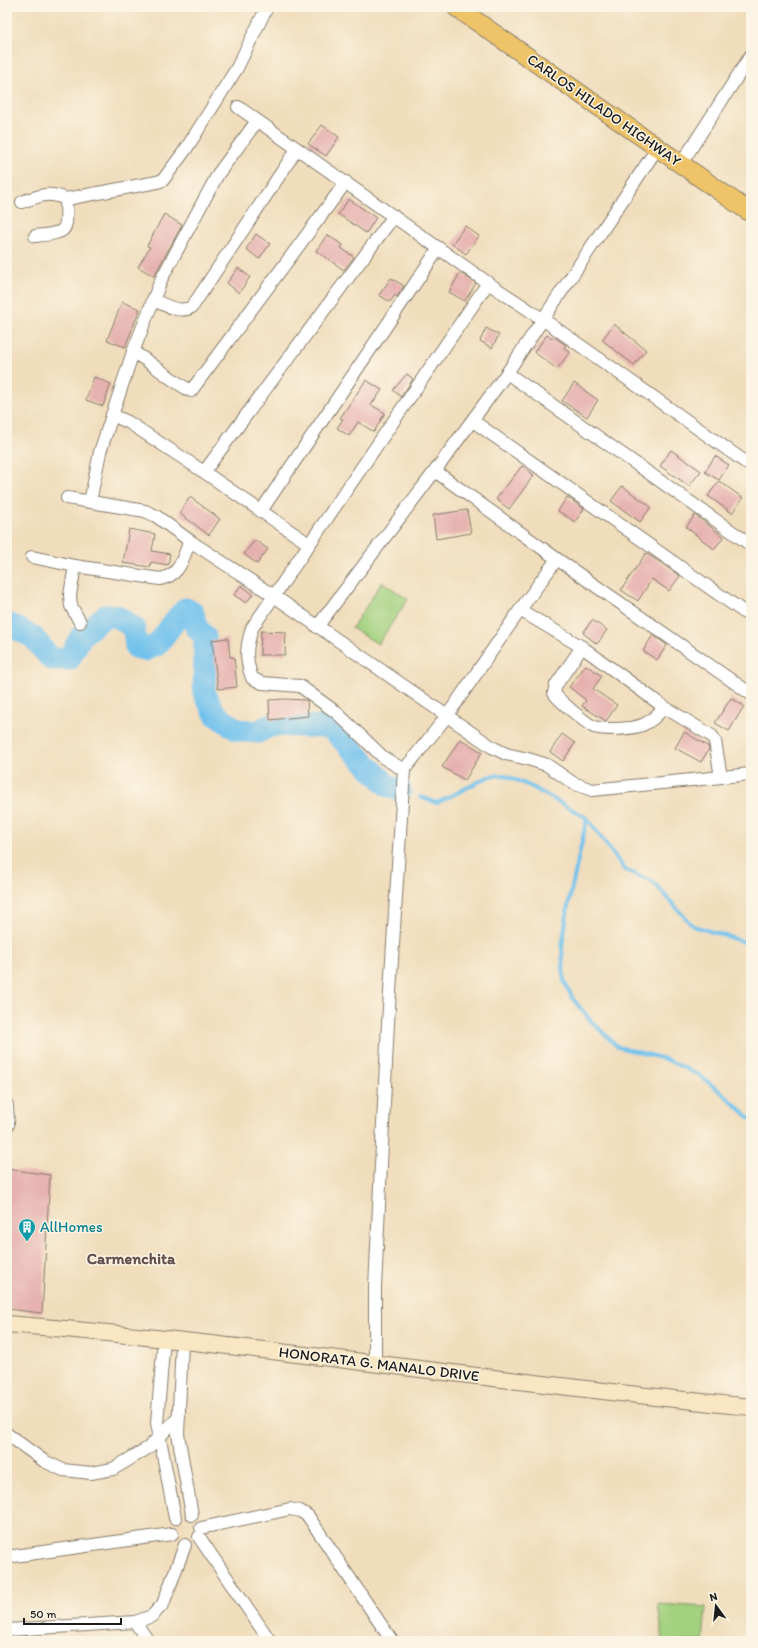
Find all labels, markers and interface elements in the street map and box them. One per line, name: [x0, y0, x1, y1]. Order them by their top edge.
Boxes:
street label: CARLOS HILADO HIGHWAY: [524, 50, 685, 170]
building icon: AllHomes: [17, 1217, 37, 1242]
place label: AllHomes: [40, 1218, 103, 1236]
district label: Carmenchita: [87, 1249, 176, 1268]
street label: HONORATA G. MANALO DRIVE: [278, 1343, 480, 1385]
north arrow: [696, 1586, 736, 1626]
text: N: [708, 1590, 719, 1604]
scale bar: [24, 1600, 121, 1626]
text: 50 m: [30, 1607, 56, 1621]

